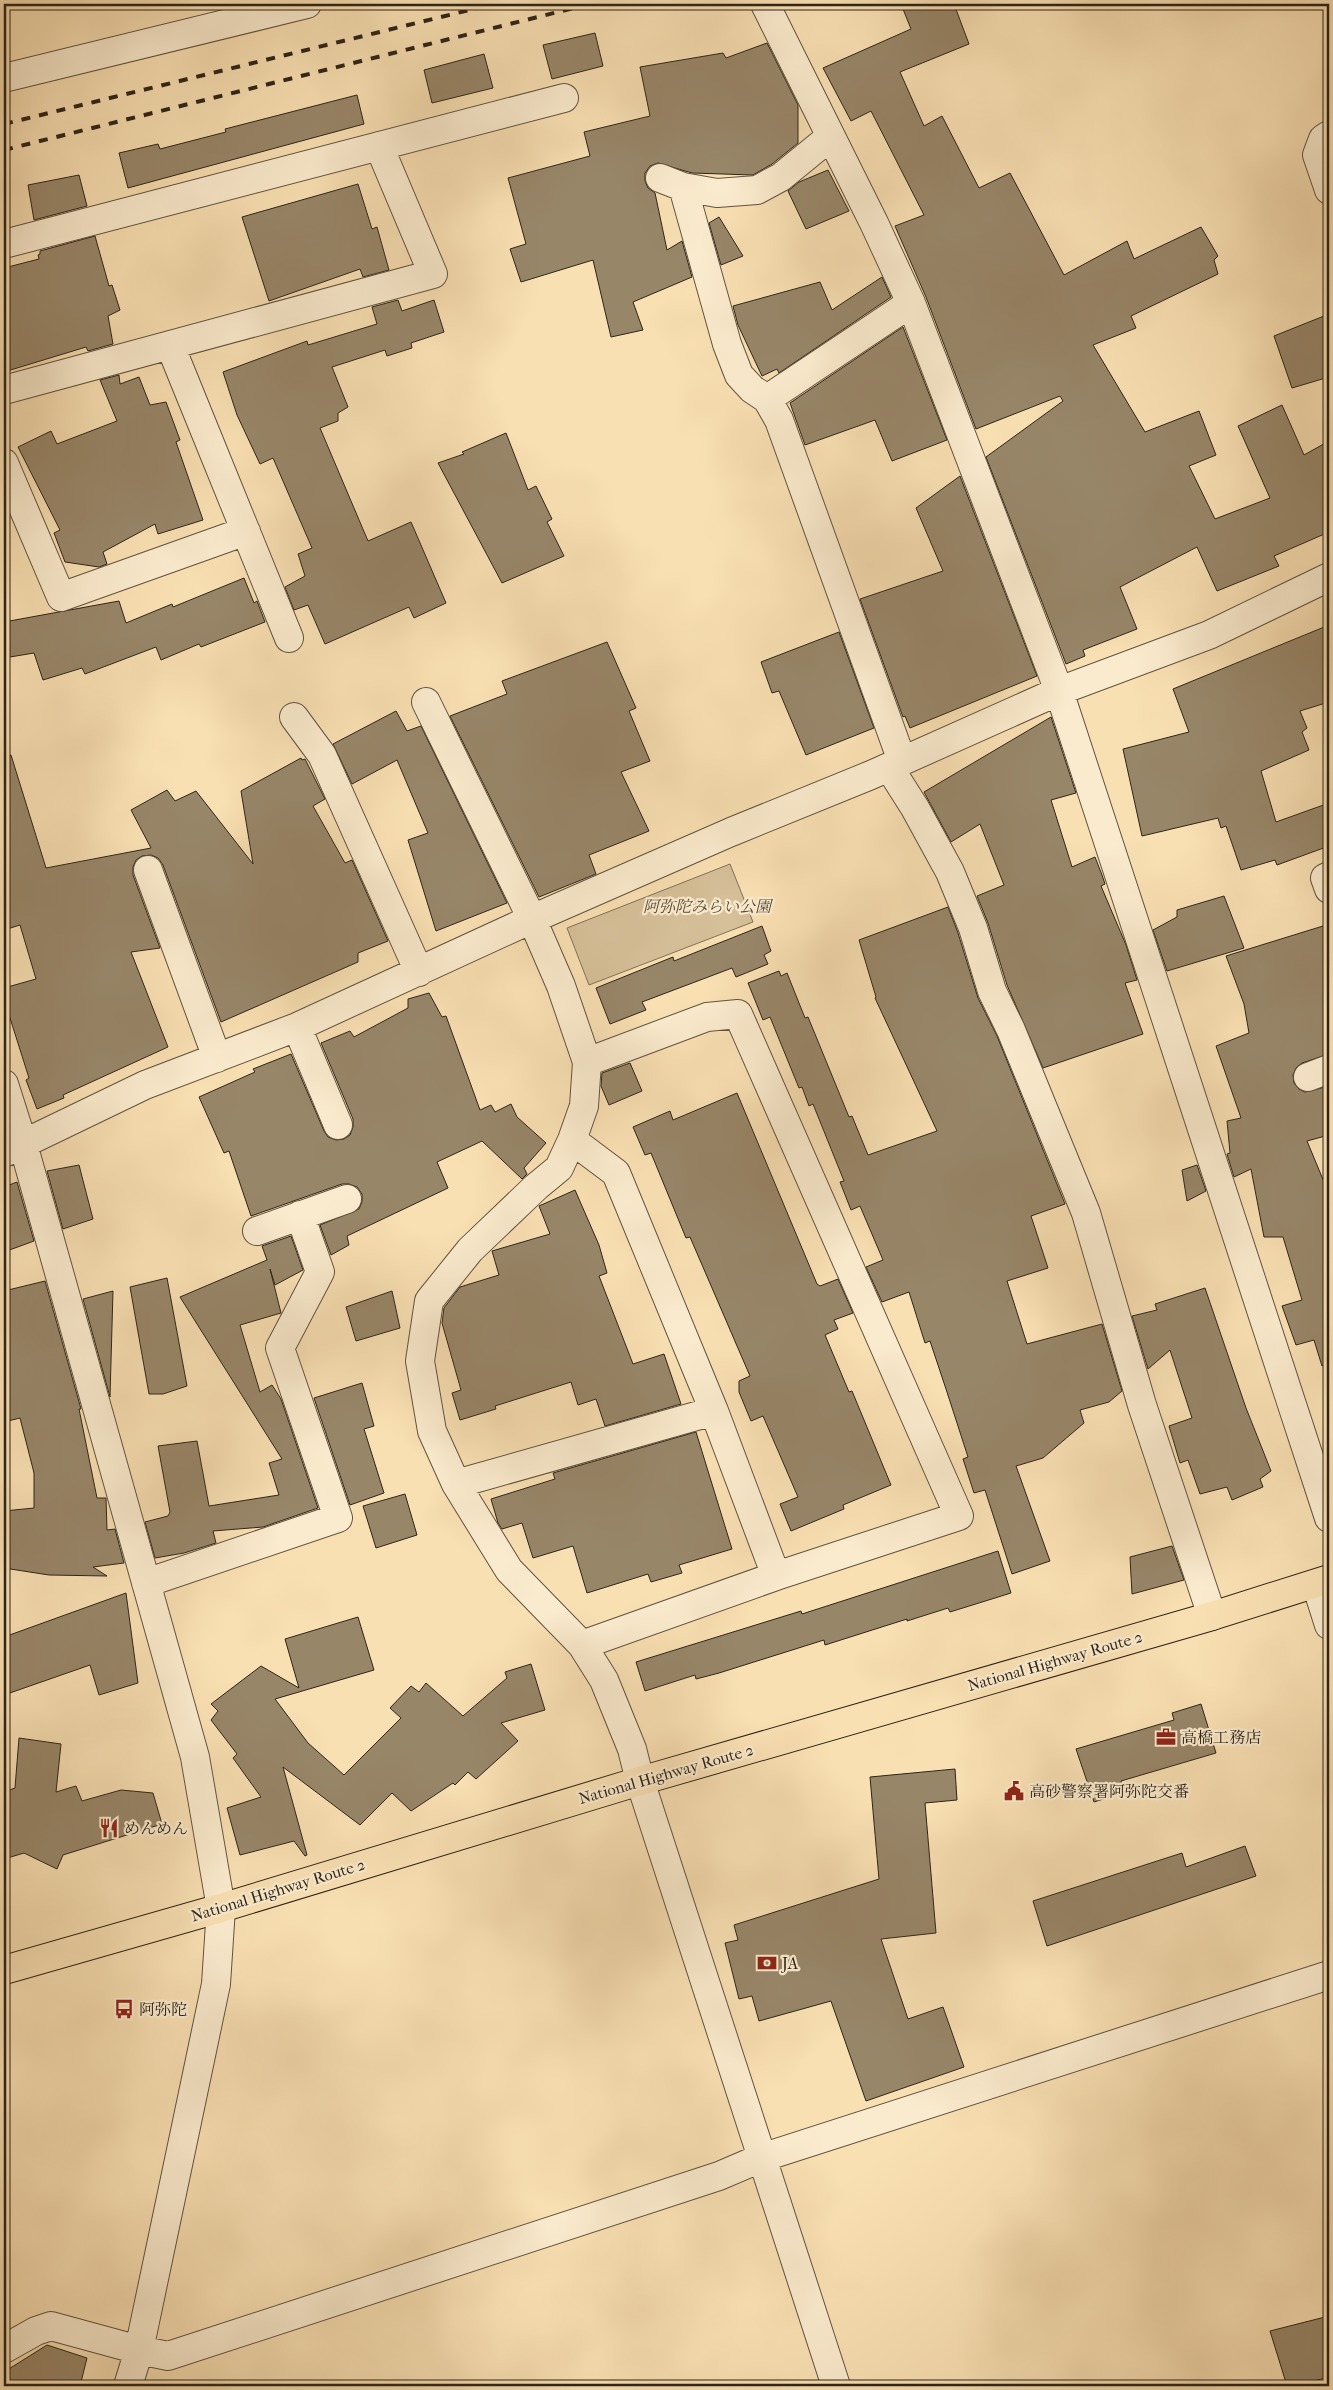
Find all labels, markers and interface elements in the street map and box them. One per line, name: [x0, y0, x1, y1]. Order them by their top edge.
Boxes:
park label: 阿弥陀みらい公園: [643, 897, 774, 916]
street label: National Highway Route 2: [965, 1627, 1145, 1695]
office icon: 高橋工務店: [1155, 1726, 1177, 1748]
place label: 高橋工務店: [1181, 1728, 1261, 1747]
street label: National Highway Route 2: [576, 1740, 756, 1808]
public building icon: 高砂警察署阿弥陀交番: [1003, 1780, 1025, 1802]
place label: 高砂警察署阿弥陀交番: [1029, 1782, 1189, 1801]
restaurant icon: めんめん: [98, 1817, 120, 1839]
place label: めんめん: [124, 1819, 188, 1838]
street label: National Highway Route 2: [189, 1854, 367, 1926]
bank icon: JA: [756, 1952, 778, 1974]
place label: JA: [780, 1954, 799, 1973]
bus stop icon: 阿弥陀: [113, 1998, 135, 2020]
place label: 阿弥陀: [139, 2000, 187, 2019]

